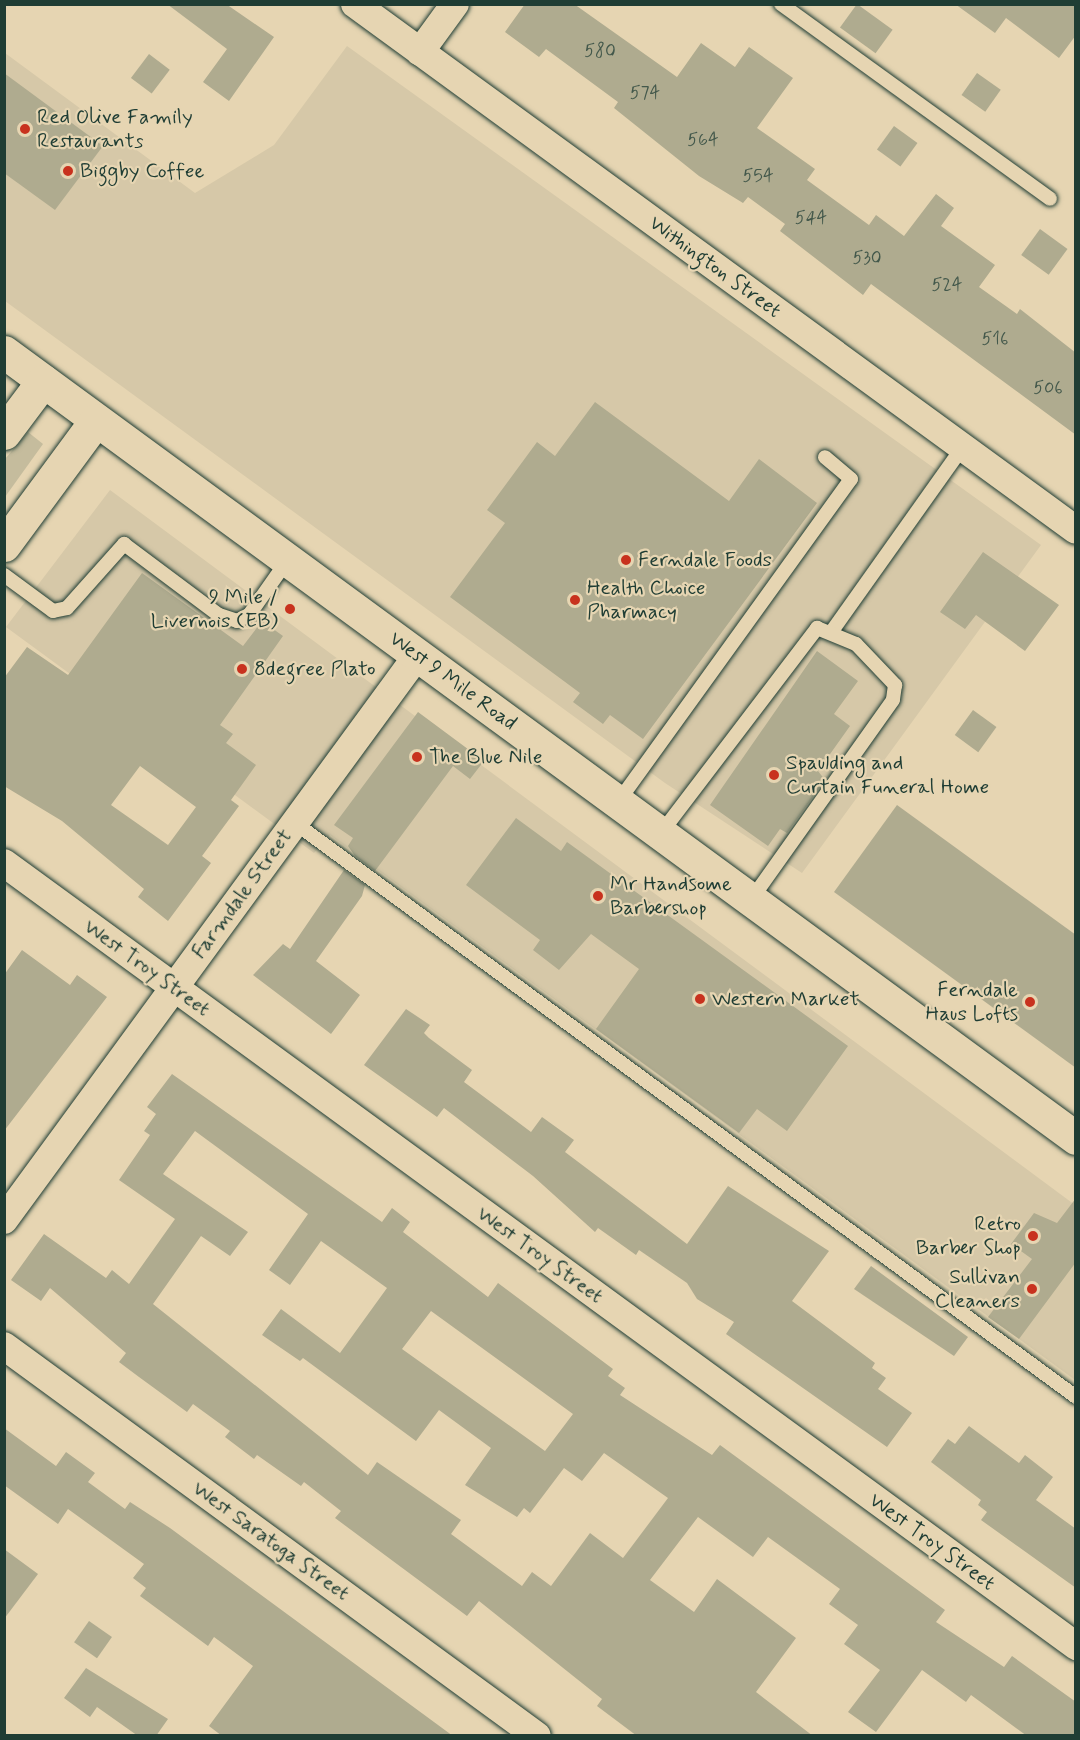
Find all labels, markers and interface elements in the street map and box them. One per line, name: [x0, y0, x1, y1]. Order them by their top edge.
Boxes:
house number: 580: [584, 40, 616, 62]
house number: 574: [630, 82, 660, 104]
place label: Red Olive Family Restaurants: [37, 104, 188, 154]
marker: Red Olive Family Restaurants: [18, 122, 32, 136]
house number: 564: [687, 129, 719, 151]
place label: Biggby Coffee: [80, 158, 206, 184]
marker: Biggby Coffee: [61, 164, 75, 178]
house number: 554: [743, 165, 773, 187]
house number: 544: [795, 207, 827, 229]
street label: Withington Street: [643, 210, 787, 324]
house number: 530: [852, 247, 882, 269]
house number: 524: [932, 274, 962, 296]
house number: 516: [981, 328, 1009, 350]
house number: 506: [1033, 377, 1063, 399]
place label: Ferndale Foods: [638, 547, 771, 573]
marker: Ferndale Foods: [619, 553, 633, 567]
place label: Health Choice Pharmacy: [587, 575, 706, 625]
place label: 9 Mile / Livernois (EB): [151, 584, 278, 634]
marker: Health Choice Pharmacy: [568, 593, 582, 607]
marker: 9 Mile / Livernois (EB): [283, 602, 297, 616]
street label: West 9 Mile Road: [385, 626, 521, 736]
place label: 8degree Plato: [254, 656, 376, 682]
marker: 8degree Plato: [235, 662, 249, 676]
place label: The Blue Nile: [429, 744, 543, 770]
marker: The Blue Nile: [410, 750, 424, 764]
place label: Spaulding and Curtain Funeral Home: [786, 750, 988, 800]
marker: Spaulding and Curtain Funeral Home: [767, 768, 781, 782]
street label: Farmdale Street: [187, 825, 297, 963]
place label: Mr Handsome Barbershop: [610, 871, 738, 921]
marker: Mr Handsome Barbershop: [591, 889, 605, 903]
street label: West Troy Street: [78, 913, 216, 1023]
place label: Ferndale Haus Lofts: [921, 977, 1018, 1027]
place label: Western Market: [712, 986, 861, 1012]
marker: Western Market: [693, 992, 707, 1006]
marker: Ferndale Haus Lofts: [1023, 995, 1037, 1009]
street label: West Troy Street: [471, 1200, 609, 1310]
place label: Retro Barber Shop: [915, 1211, 1021, 1261]
marker: Retro Barber Shop: [1026, 1229, 1040, 1243]
place label: Sullivan Cleaners: [935, 1264, 1020, 1314]
marker: Sullivan Cleaners: [1025, 1282, 1039, 1296]
street label: West Saratoga Street: [186, 1475, 356, 1607]
street label: West Troy Street: [863, 1487, 1001, 1597]

